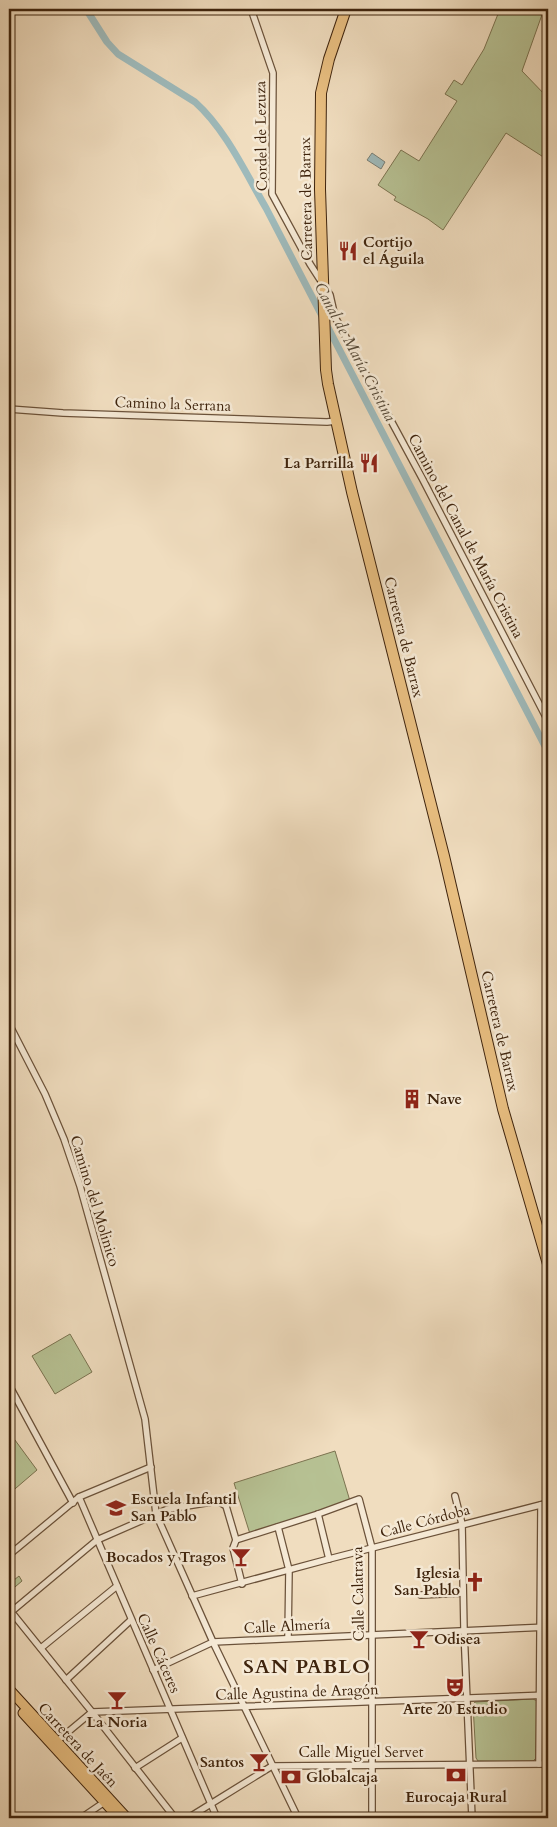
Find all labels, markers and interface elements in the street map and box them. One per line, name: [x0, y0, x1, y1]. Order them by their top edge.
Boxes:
street label: Cordel de Lezuza: [250, 80, 272, 191]
street label: Carretera de Barrax: [295, 136, 317, 261]
place label: Cortijo el Águila: [363, 232, 425, 269]
restaurant icon: Cortijo el Águila: [337, 240, 359, 262]
water label: Canal de María Cristina: [309, 279, 401, 425]
street label: Camino la Serrana: [114, 392, 232, 416]
street label: Camino del Canal de María Cristina: [403, 430, 529, 642]
restaurant icon: La Parrilla: [358, 452, 380, 474]
place label: La Parrilla: [284, 453, 355, 473]
street label: Carretera de Barrax: [379, 575, 429, 700]
street label: Carretera de Barrax: [476, 969, 524, 1094]
building icon: Nave: [401, 1088, 423, 1110]
place label: Nave: [427, 1089, 462, 1109]
street label: Camino del Molinico: [66, 1133, 124, 1269]
place label: Escuela Infantil San Pablo: [131, 1489, 238, 1526]
school or university icon: Escuela Infantil San Pablo: [105, 1497, 127, 1519]
street label: Calle Córdoba: [378, 1499, 473, 1543]
bar icon: Bocados y Tragos: [230, 1546, 252, 1568]
street label: Calle Calatrava: [347, 1546, 369, 1642]
place label: Bocados y Tragos: [106, 1547, 226, 1567]
place label: Iglesia San Pablo: [394, 1563, 461, 1600]
church icon: Iglesia San Pablo: [464, 1571, 486, 1593]
street label: Calle Cáceres: [133, 1610, 185, 1696]
street label: Calle Almería: [243, 1614, 331, 1638]
bar icon: Odisea: [408, 1628, 430, 1650]
place label: Odisea: [434, 1629, 481, 1649]
district label: SAN PABLO: [243, 1653, 371, 1680]
theatre icon: Arte 20 Estudio: [444, 1676, 466, 1698]
street label: Calle Agustina de Aragón: [215, 1679, 379, 1705]
bar icon: La Noria: [106, 1689, 128, 1711]
street label: Carretera de Jaén: [34, 1698, 123, 1792]
place label: Arte 20 Estudio: [403, 1699, 507, 1719]
place label: La Noria: [87, 1712, 148, 1732]
street label: Calle Miguel Servet: [298, 1742, 424, 1762]
bar icon: Santos: [248, 1751, 270, 1773]
place label: Santos: [200, 1752, 244, 1772]
bank icon: Eurocaja Rural: [445, 1764, 467, 1786]
bank icon: Globalcaja: [280, 1766, 302, 1788]
place label: Globalcaja: [306, 1767, 379, 1787]
place label: Eurocaja Rural: [405, 1787, 507, 1807]

